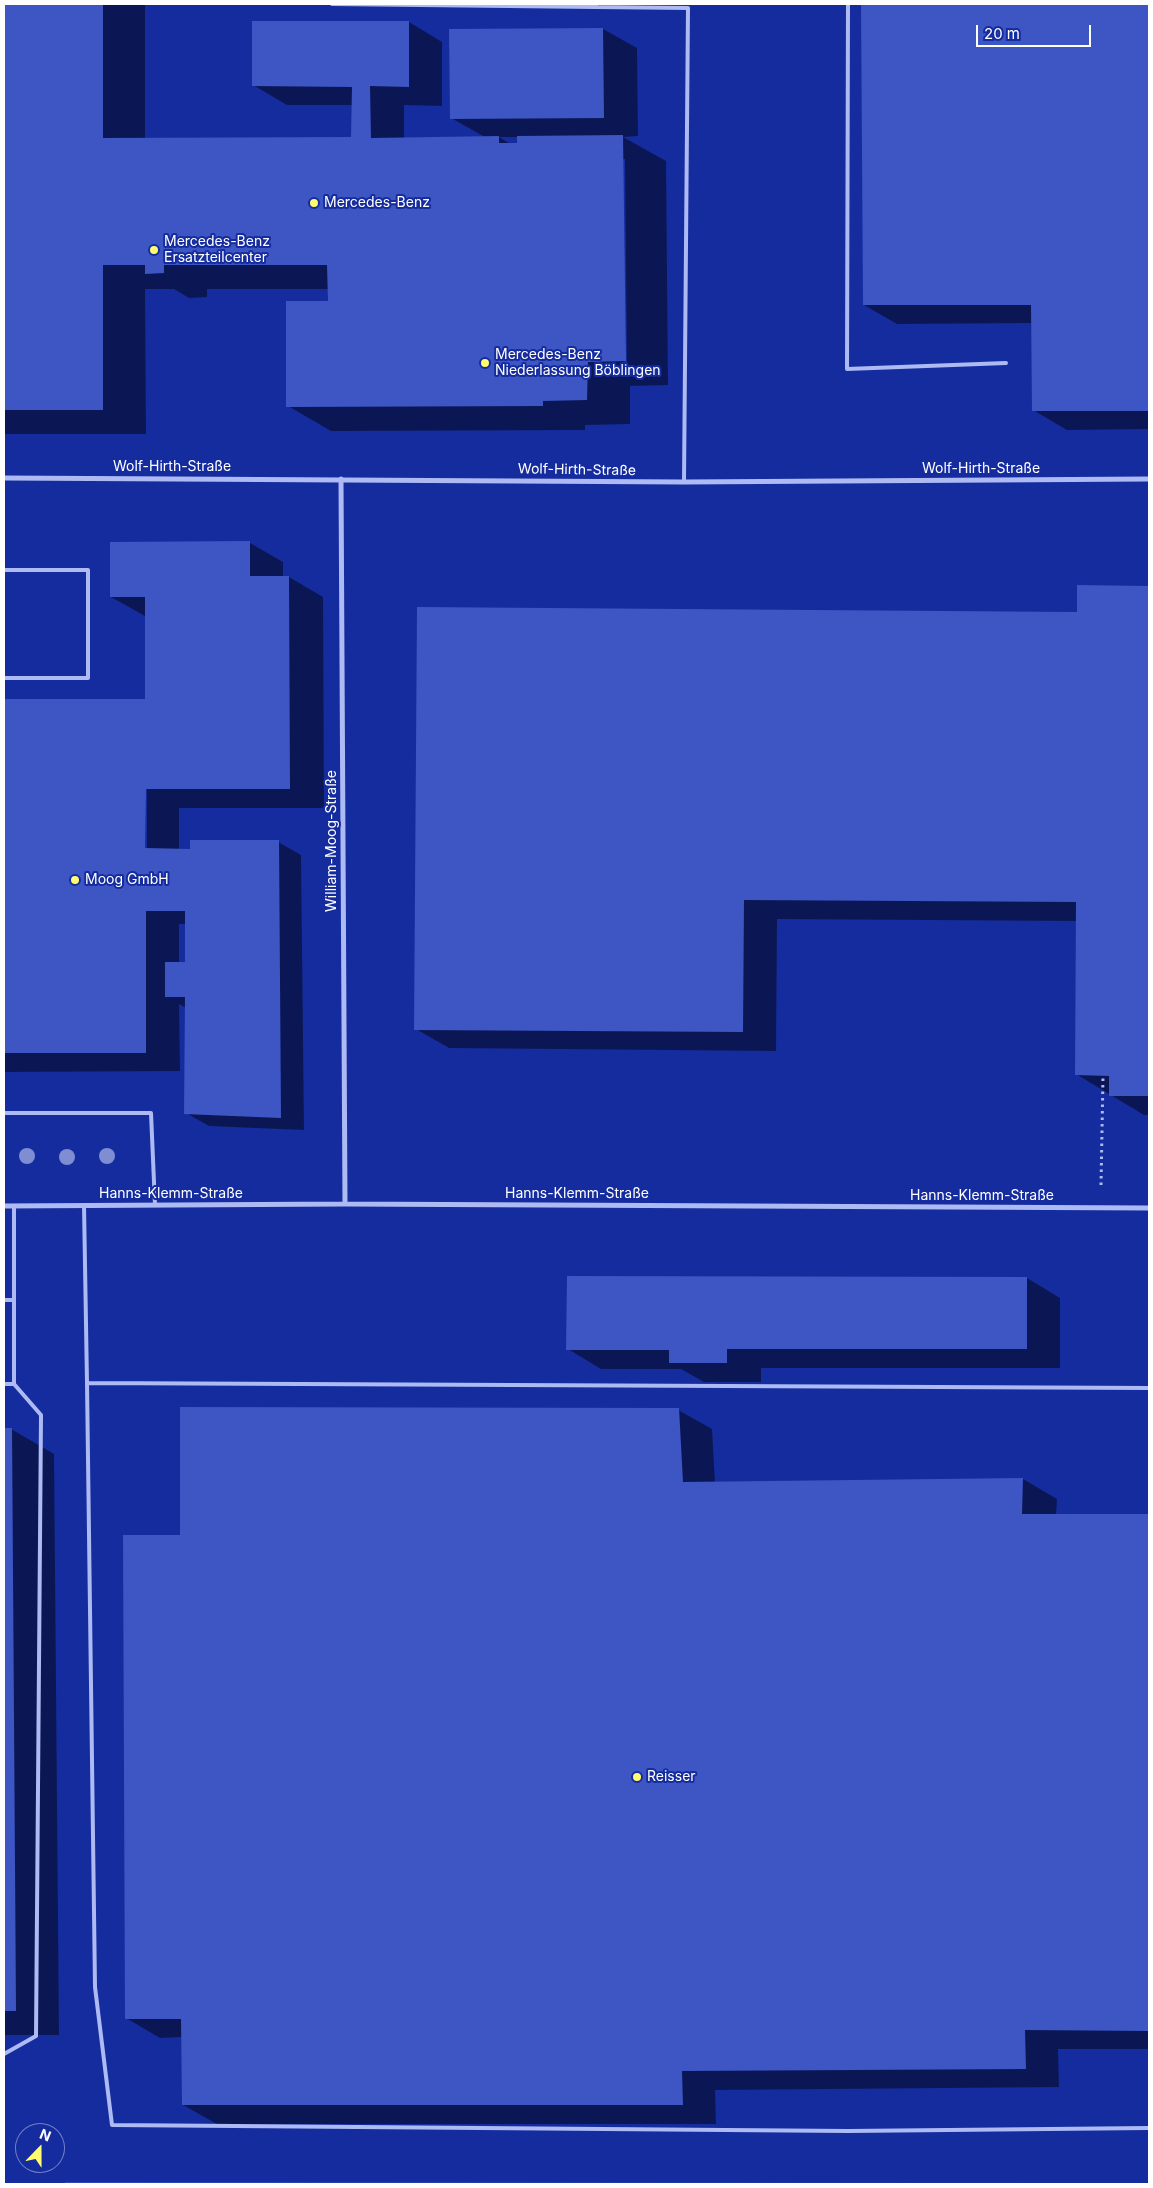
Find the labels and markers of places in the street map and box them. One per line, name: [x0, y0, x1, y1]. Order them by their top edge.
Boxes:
place label: Mercedes-Benz: [324, 195, 430, 211]
marker: Mercedes-Benz: [308, 197, 320, 209]
place label: Mercedes-Benz Ersatzteilcenter: [164, 234, 270, 266]
marker: Mercedes-Benz Ersatzteilcenter: [148, 244, 160, 256]
place label: Mercedes-Benz Niederlassung Böblingen: [495, 347, 661, 380]
marker: Mercedes-Benz Niederlassung Böblingen: [479, 357, 491, 369]
place label: Moog GmbH: [85, 872, 169, 888]
marker: Moog GmbH: [69, 874, 81, 886]
place label: Reisser: [647, 1769, 696, 1785]
marker: Reisser: [631, 1771, 643, 1783]

